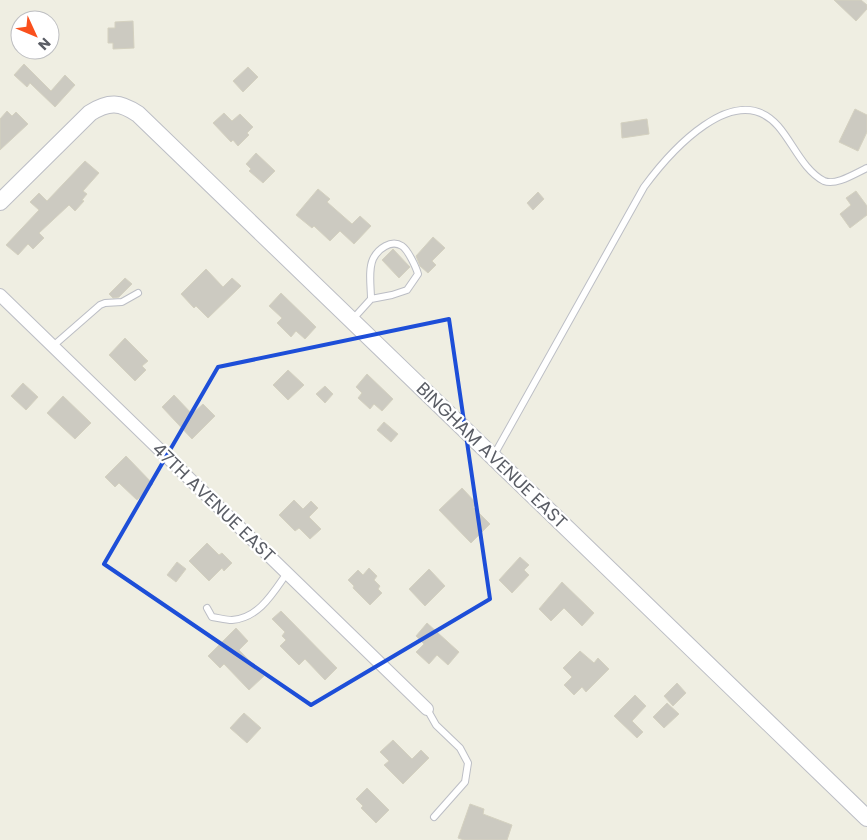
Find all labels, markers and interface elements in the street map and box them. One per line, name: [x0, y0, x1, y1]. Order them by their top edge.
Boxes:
north arrow: [10, 10, 60, 60]
text: N: [34, 33, 55, 55]
street label: BINGHAM AVENUE EAST: [411, 376, 573, 534]
street label: 47TH AVENUE EAST: [147, 437, 281, 568]

